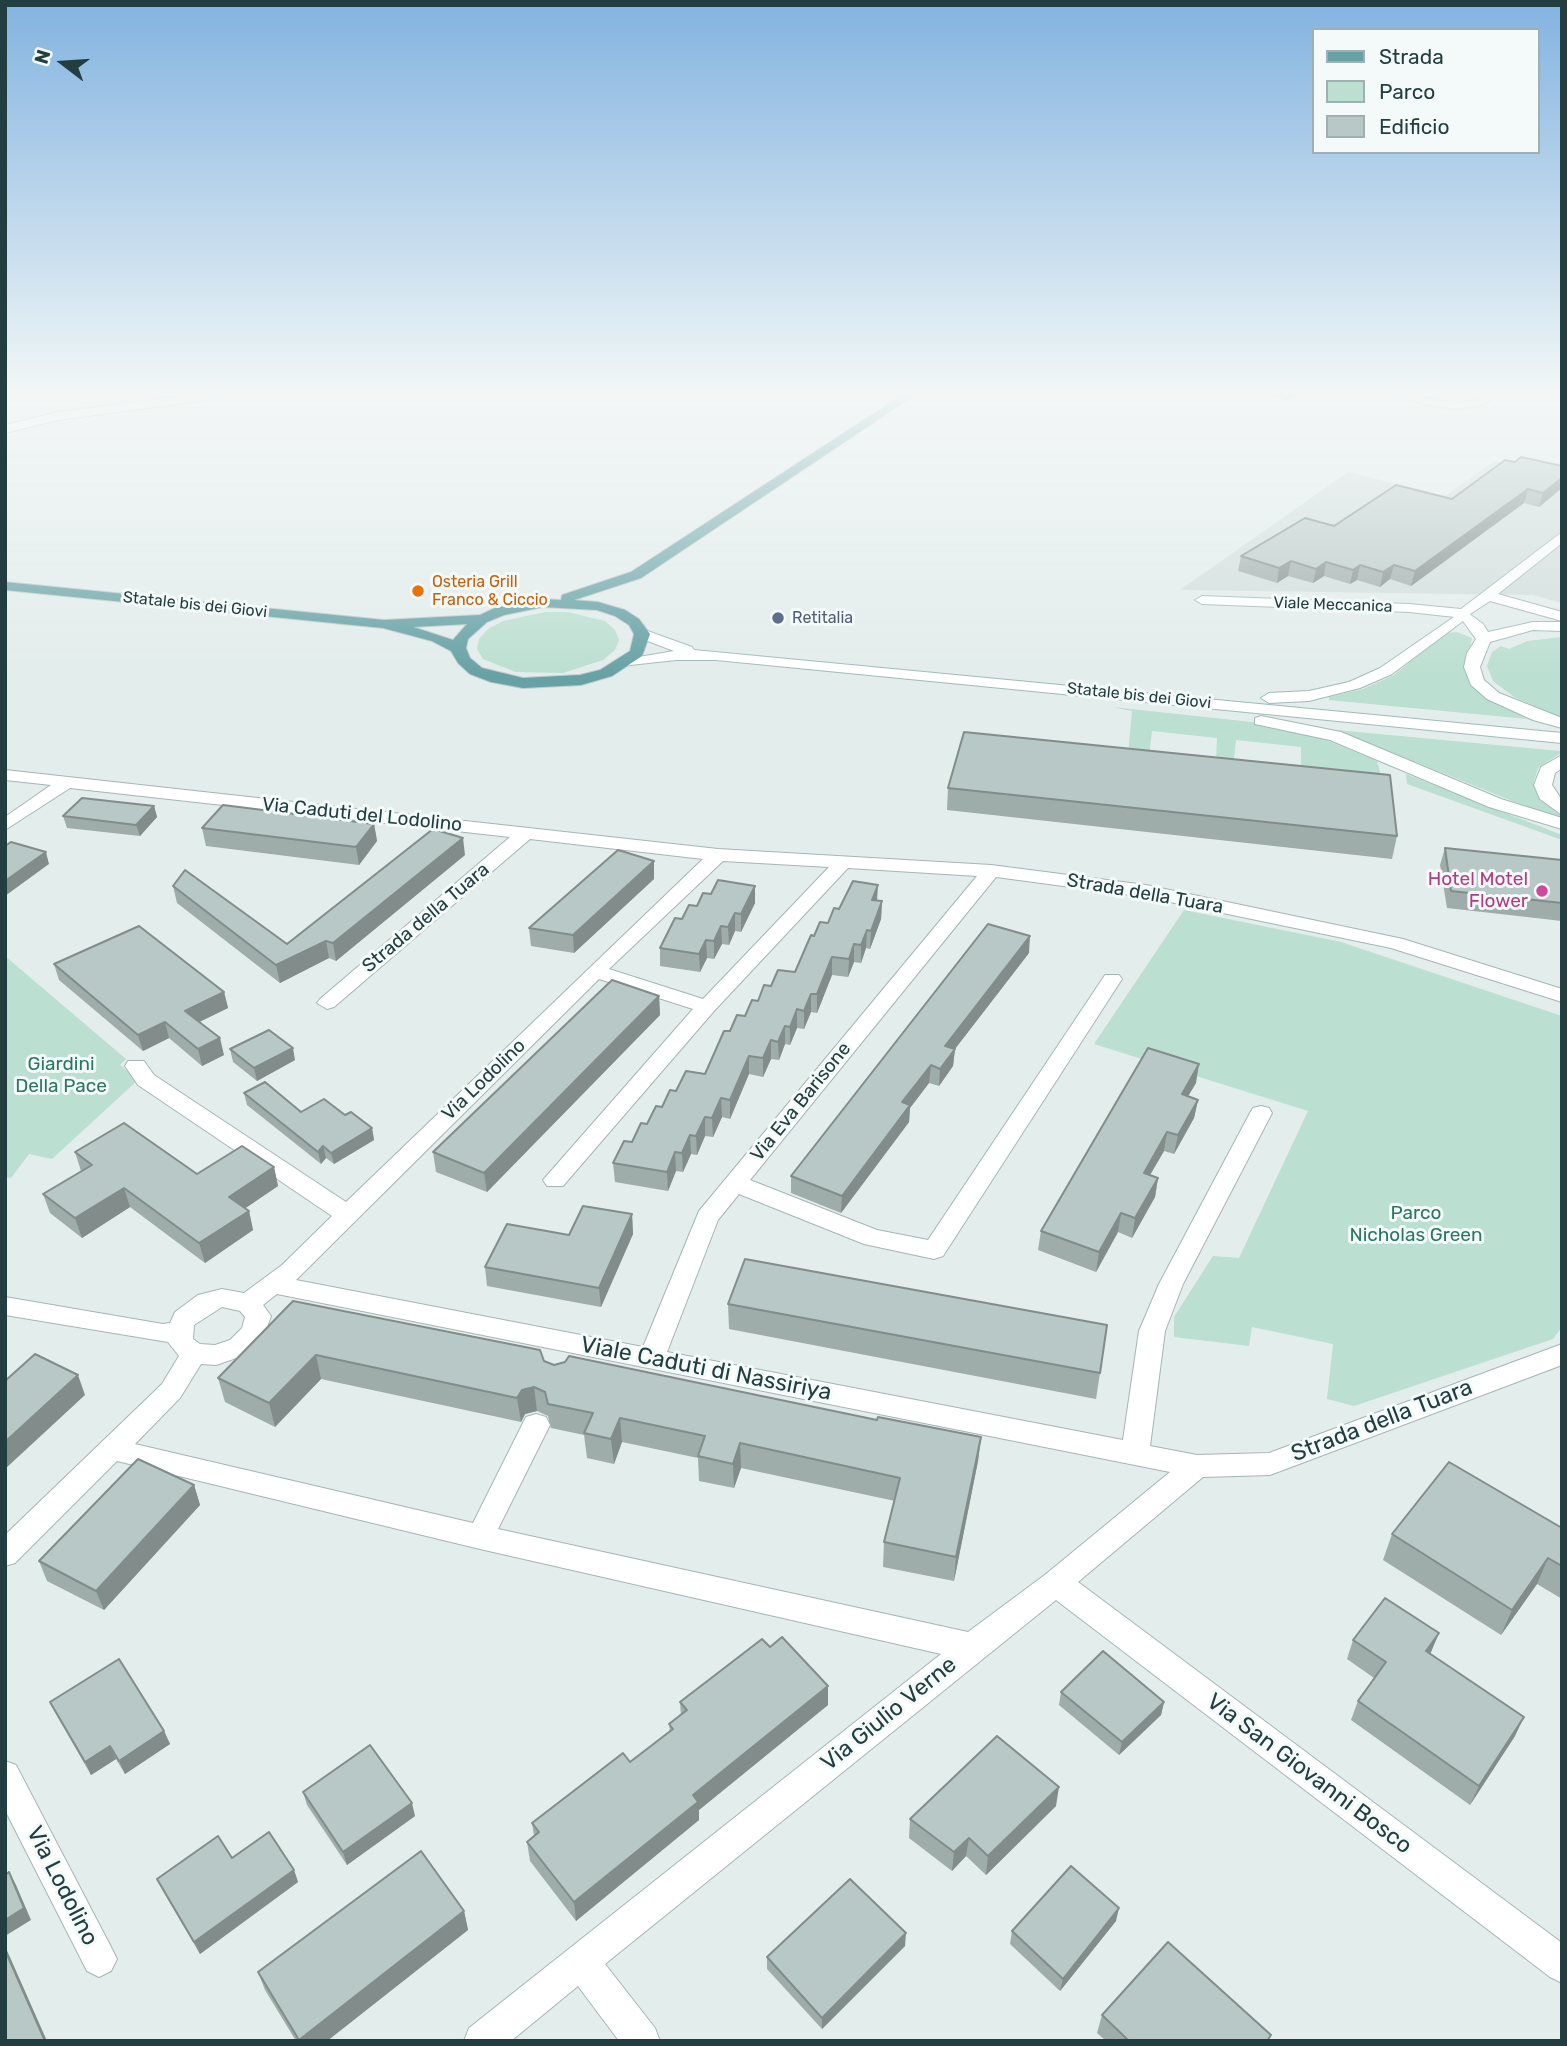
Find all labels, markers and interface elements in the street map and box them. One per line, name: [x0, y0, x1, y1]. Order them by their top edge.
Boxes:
north arrow: [28, 28, 98, 98]
legend: [1312, 28, 1539, 154]
text: Strada: [1379, 44, 1444, 69]
text: N: [29, 47, 55, 67]
text: Parco: [1379, 79, 1435, 104]
text: Edificio: [1379, 114, 1449, 139]
place label: Osteria Grill Franco & Ciccio: [432, 572, 548, 610]
marker: Osteria Grill Franco & Ciccio: [410, 583, 426, 599]
street label: Statale bis dei Giovi: [122, 588, 268, 622]
street label: Viale Meccanica: [1273, 593, 1393, 617]
place label: Retitalia: [792, 608, 853, 628]
marker: Retitalia: [770, 610, 786, 626]
street label: Statale bis dei Giovi: [1066, 679, 1212, 713]
street label: Via Caduti del Lodolino: [261, 793, 463, 837]
street label: Strada della Tuara: [358, 858, 494, 978]
street label: Strada della Tuara: [1065, 869, 1225, 919]
place label: Hotel Motel Flower: [1428, 869, 1528, 913]
marker: Hotel Motel Flower: [1534, 883, 1550, 899]
street label: Via Lodolino: [437, 1035, 531, 1125]
street label: Via Eva Barisone: [746, 1038, 856, 1166]
park label: Giardini Della Pace: [15, 1054, 107, 1098]
park label: Parco Nicholas Green: [1350, 1203, 1482, 1247]
street label: Viale Caduti di Nassiriya: [578, 1331, 834, 1407]
street label: Strada della Tuara: [1287, 1374, 1477, 1468]
street label: Via Giulio Verne: [816, 1651, 962, 1777]
street label: Via San Giovanni Bosco: [1201, 1688, 1417, 1860]
street label: Via Lodolino: [20, 1822, 104, 1950]

